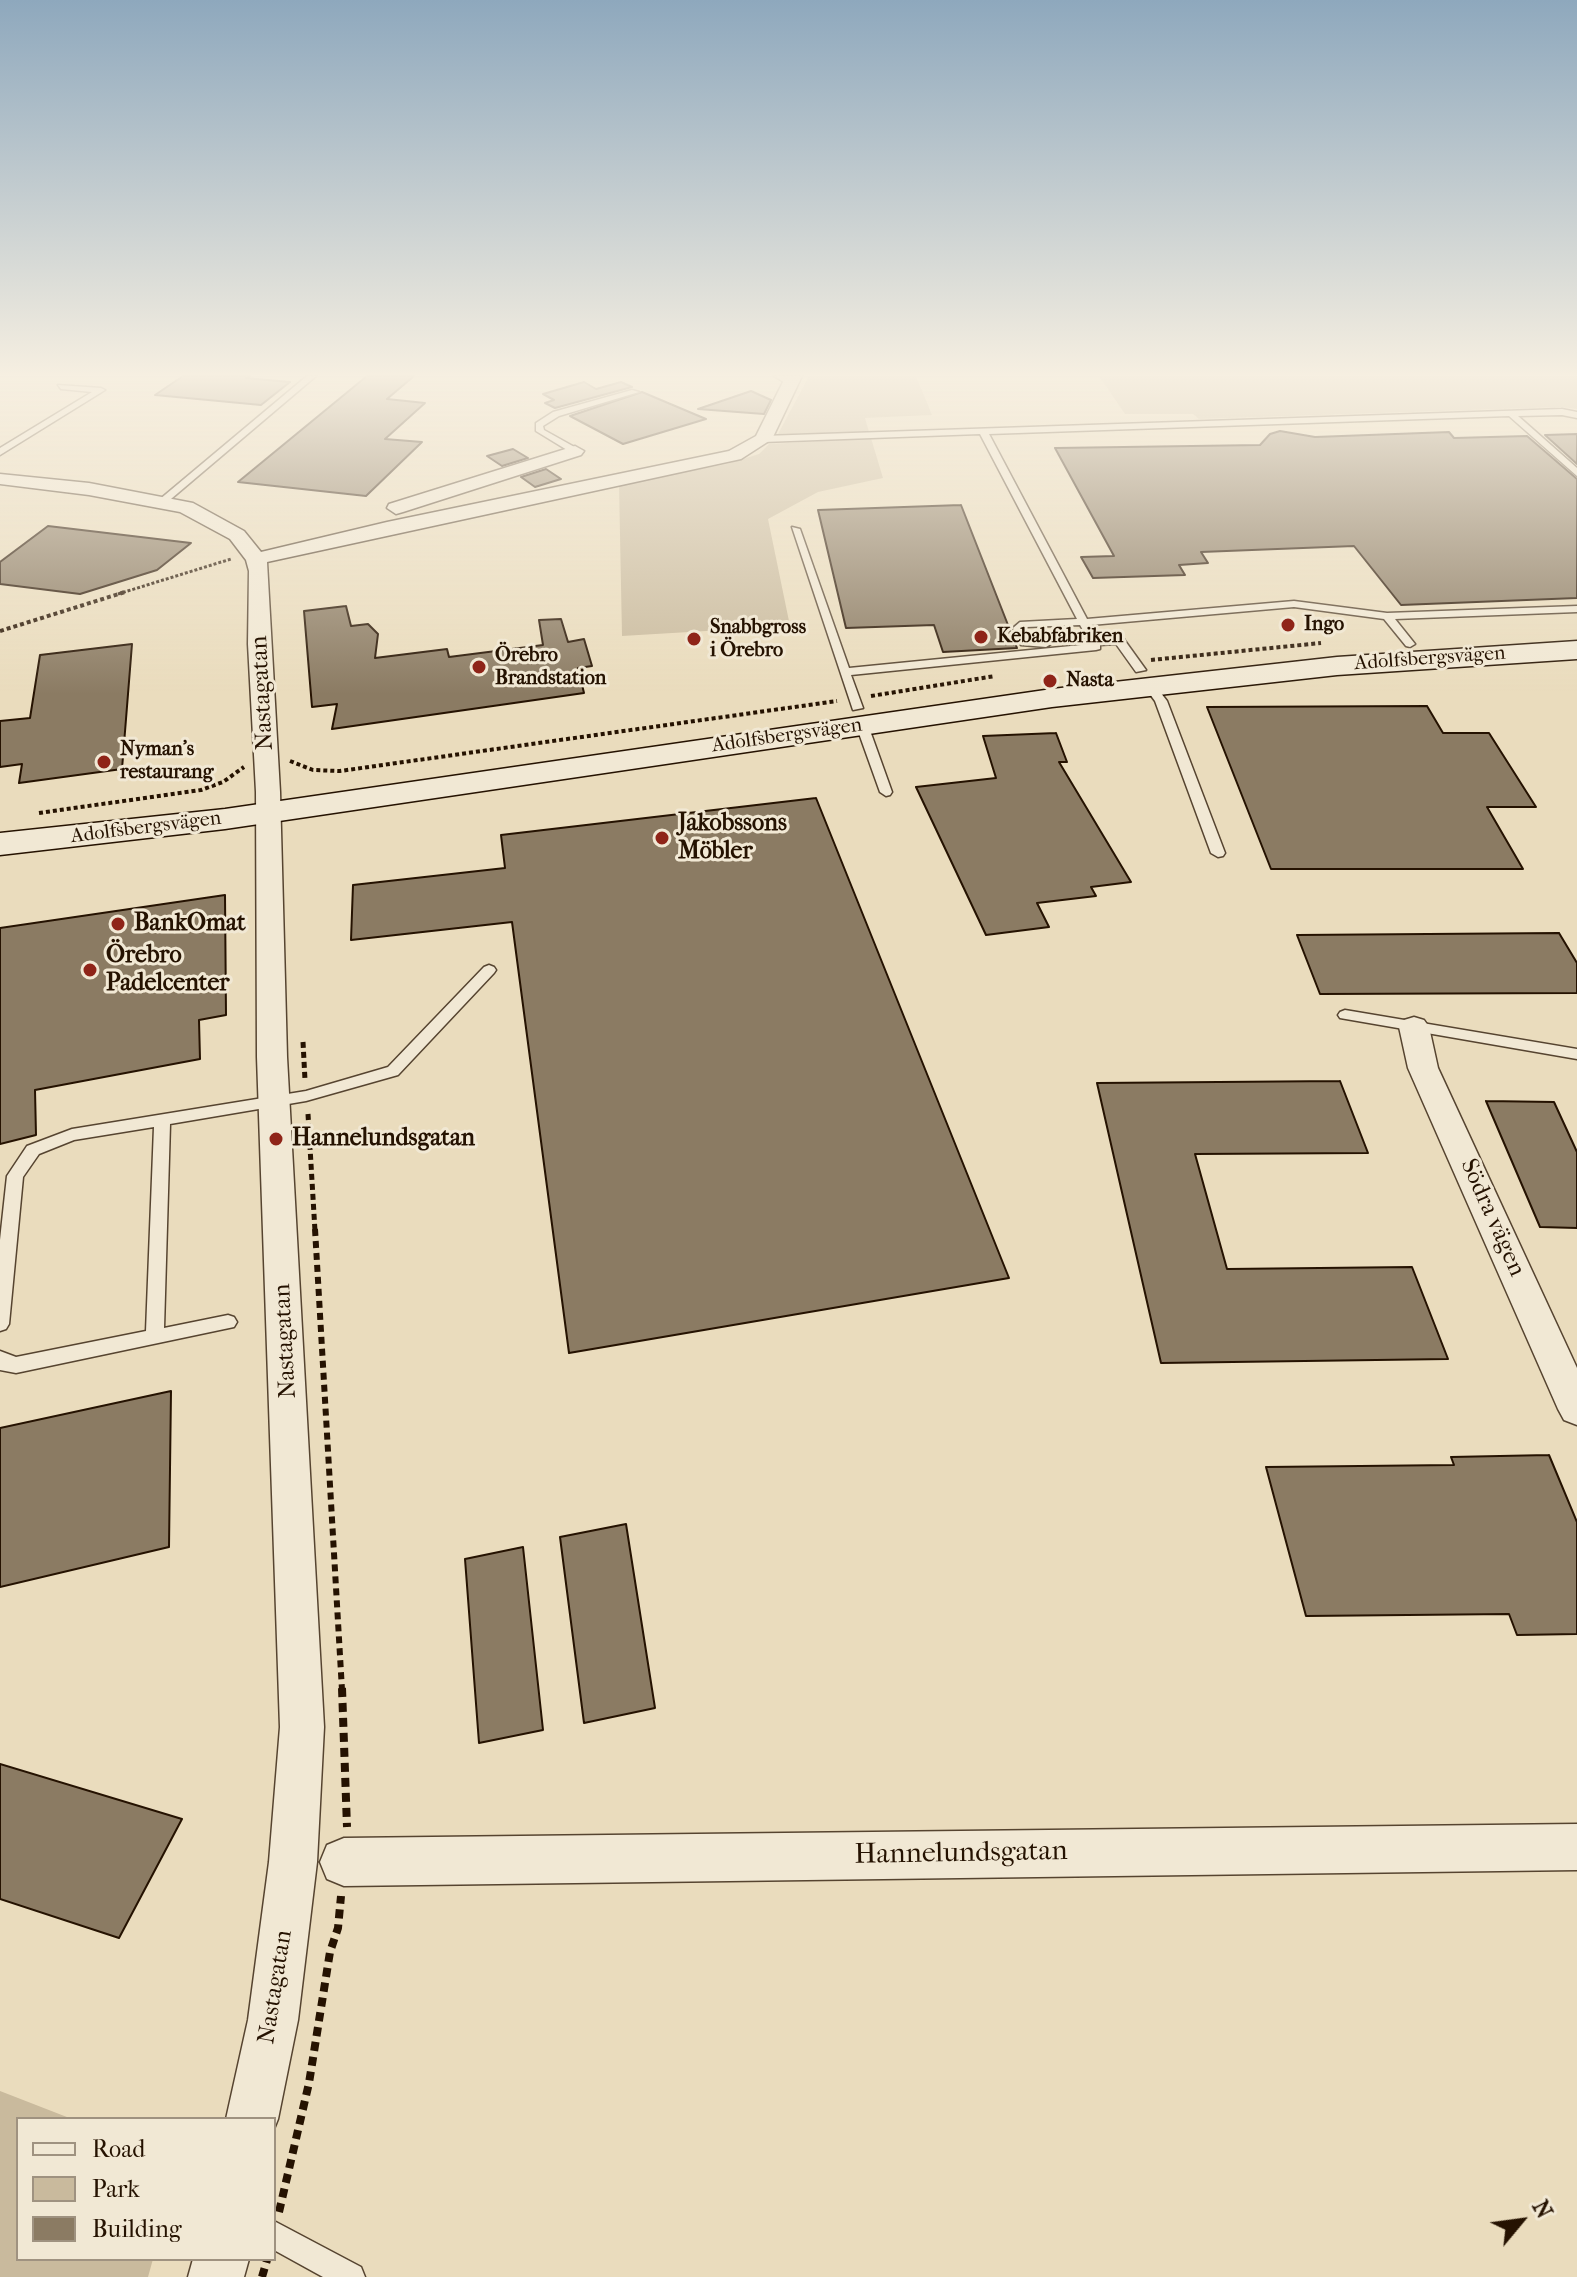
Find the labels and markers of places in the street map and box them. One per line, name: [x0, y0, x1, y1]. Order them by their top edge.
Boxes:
place label: Ingo: [1304, 613, 1344, 637]
place label: Snabbgross i Örebro: [710, 616, 806, 663]
marker: Ingo: [1279, 616, 1297, 634]
place label: Kebabfabriken: [997, 625, 1123, 649]
marker: Kebabfabriken: [972, 628, 990, 646]
marker: Snabbgross i Örebro: [685, 630, 703, 648]
place label: Örebro Brandstation: [495, 644, 606, 691]
marker: Örebro Brandstation: [470, 658, 488, 676]
place label: Nasta: [1066, 669, 1114, 693]
marker: Nasta: [1041, 672, 1059, 690]
place label: Nyman's restaurang: [120, 738, 213, 785]
marker: Nyman's restaurang: [95, 753, 113, 771]
place label: Jakobssons Möbler: [678, 810, 787, 866]
marker: Jakobssons Möbler: [653, 829, 671, 847]
place label: BankOmat: [134, 910, 246, 938]
marker: BankOmat: [109, 915, 127, 933]
place label: Örebro Padelcenter: [106, 942, 230, 998]
marker: Örebro Padelcenter: [81, 961, 99, 979]
place label: Hannelundsgatan: [292, 1125, 475, 1153]
marker: Hannelundsgatan: [267, 1130, 285, 1148]

